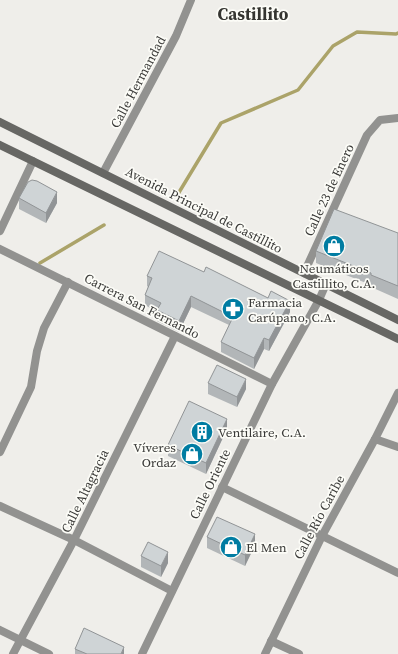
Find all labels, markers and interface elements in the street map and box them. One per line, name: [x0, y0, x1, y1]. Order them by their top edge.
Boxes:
district label: Castillito: [218, 2, 289, 26]
street label: Calle Hermandad: [107, 33, 170, 131]
street label: Calle 23 de Enero: [300, 141, 358, 239]
street label: Avenida Principal de Castillito: [123, 163, 285, 257]
shop icon: Neumáticos Castillito, C.A.: [321, 233, 347, 259]
place label: Neumáticos Castillito, C.A.: [293, 260, 375, 292]
street label: Carrera San Fernando: [81, 270, 203, 342]
place label: Farmacia Carúpano, C.A.: [248, 294, 336, 326]
pharmacy icon: Farmacia Carúpano, C.A.: [220, 296, 246, 322]
building icon: Ventilaire, C.A.: [189, 419, 215, 445]
place label: Ventilaire, C.A.: [218, 424, 306, 441]
place label: Víveres Ordaz: [133, 439, 176, 471]
shop icon: Víveres Ordaz: [179, 441, 205, 467]
street label: Calle Altagracia: [57, 446, 113, 536]
street label: Calle Oriente: [186, 446, 234, 522]
street label: Calle Río Caribe: [290, 472, 349, 562]
shop icon: El Men: [218, 534, 244, 560]
place label: El Men: [246, 539, 287, 556]

